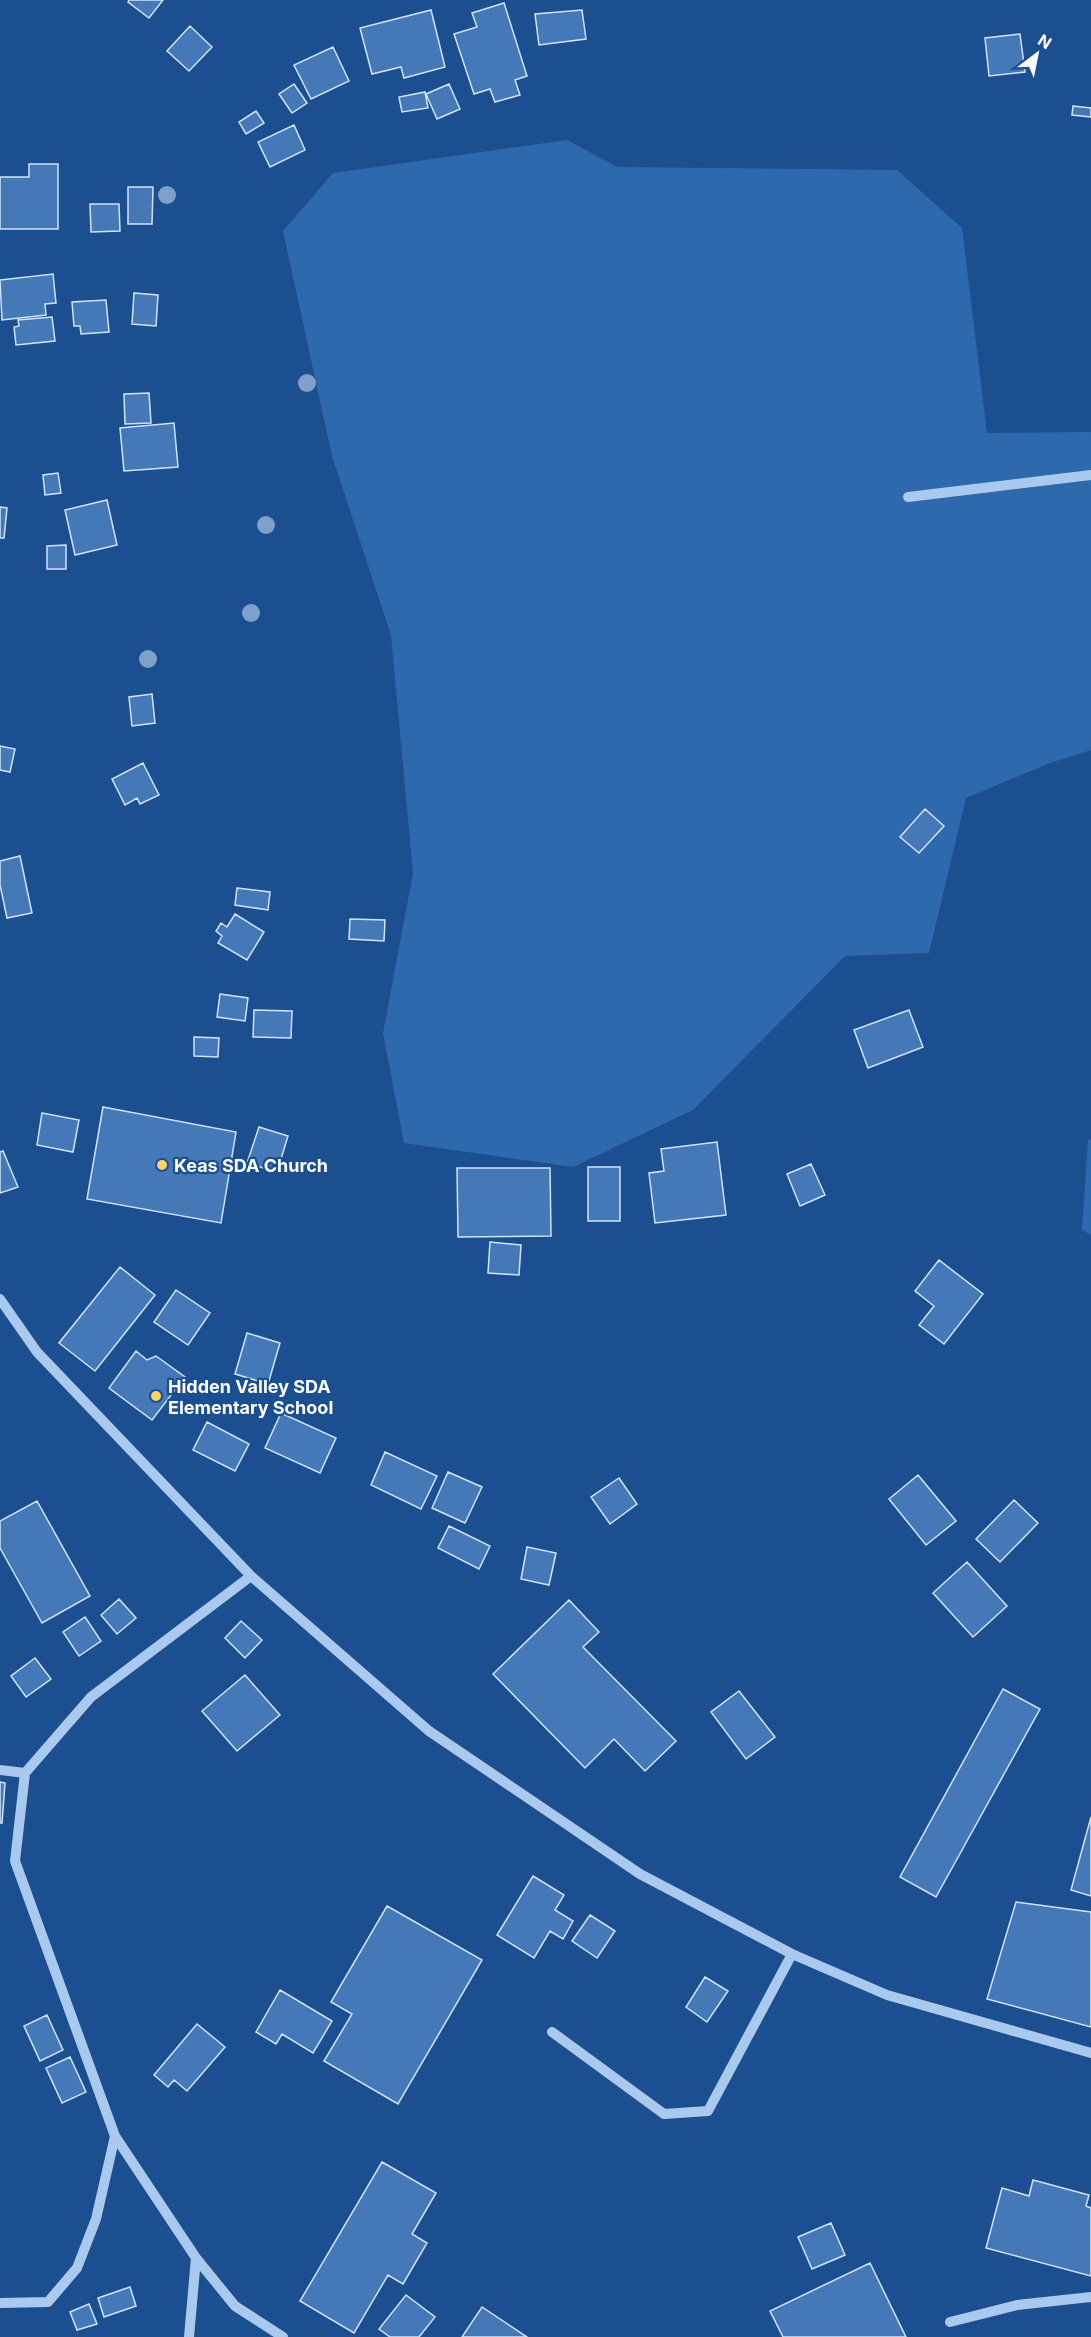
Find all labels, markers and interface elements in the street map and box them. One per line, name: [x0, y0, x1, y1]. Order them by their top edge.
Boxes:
north arrow: [1007, 24, 1067, 84]
text: N: [1034, 30, 1055, 53]
place label: Keas SDA Church: [174, 1155, 328, 1176]
marker: Keas SDA Church: [155, 1158, 169, 1172]
place label: Hidden Valley SDA Elementary School: [168, 1376, 333, 1418]
marker: Hidden Valley SDA Elementary School: [149, 1389, 163, 1403]

